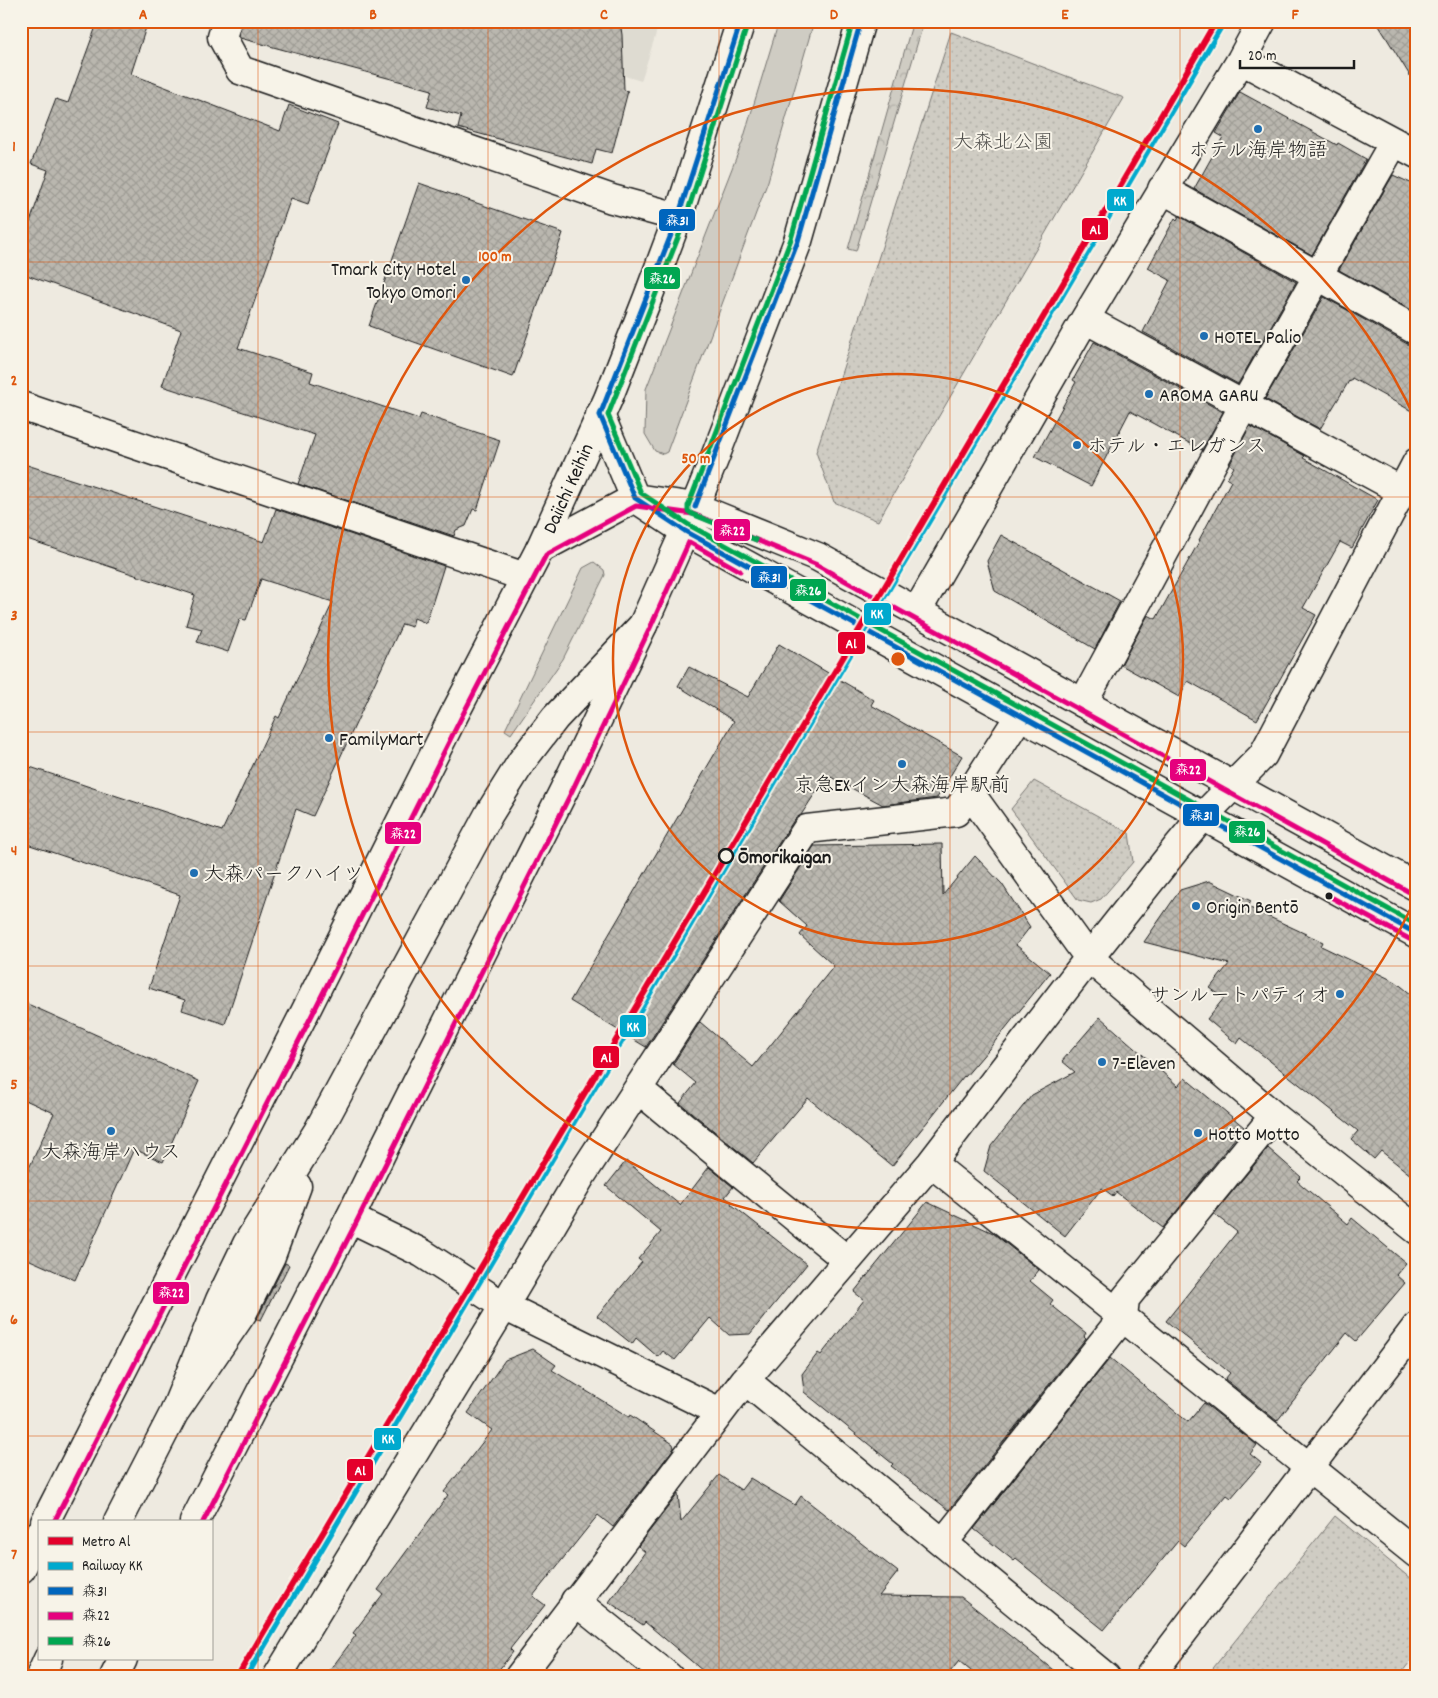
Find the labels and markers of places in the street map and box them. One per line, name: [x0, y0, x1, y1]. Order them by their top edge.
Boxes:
marker: ホテル海岸物語: [1252, 123, 1264, 135]
place label: ホテル海岸物語: [1188, 138, 1328, 166]
place label: Tmark City Hotel Tokyo Omori: [331, 257, 456, 308]
marker: Tmark City Hotel Tokyo Omori: [460, 274, 472, 286]
place label: HOTEL Palio: [1214, 325, 1301, 353]
marker: HOTEL Palio: [1198, 330, 1210, 342]
place label: AROMA GARU: [1159, 383, 1259, 411]
marker: AROMA GARU: [1143, 388, 1155, 400]
place label: ホテル・エレガンス: [1087, 434, 1266, 462]
marker: ホテル・エレガンス: [1071, 439, 1083, 451]
centre of rings: [889, 650, 907, 668]
place label: FamilyMart: [339, 727, 423, 755]
marker: FamilyMart: [323, 732, 335, 744]
marker: 京急EXイン大森海岸駅前: [896, 758, 908, 770]
place label: 京急EXイン大森海岸駅前: [794, 773, 1010, 801]
place label: Ōmorikaigan: [738, 845, 831, 873]
marker: Ōmorikaigan: [718, 848, 734, 864]
place label: 大森パークハイツ: [204, 862, 364, 890]
marker: 大森パークハイツ: [188, 867, 200, 879]
unlabelled marker: [1324, 891, 1334, 901]
place label: Origin Bentō: [1206, 895, 1299, 923]
marker: Origin Bentō: [1190, 900, 1202, 912]
place label: サンルートパティオ: [1150, 983, 1330, 1011]
marker: サンルートパティオ: [1334, 988, 1346, 1000]
place label: 7-Eleven: [1112, 1051, 1176, 1079]
marker: 7-Eleven: [1096, 1056, 1108, 1068]
place label: Hotto Motto: [1208, 1122, 1300, 1150]
marker: 大森海岸ハウス: [105, 1125, 117, 1137]
marker: Hotto Motto: [1192, 1127, 1204, 1139]
place label: 大森海岸ハウス: [42, 1140, 180, 1168]

